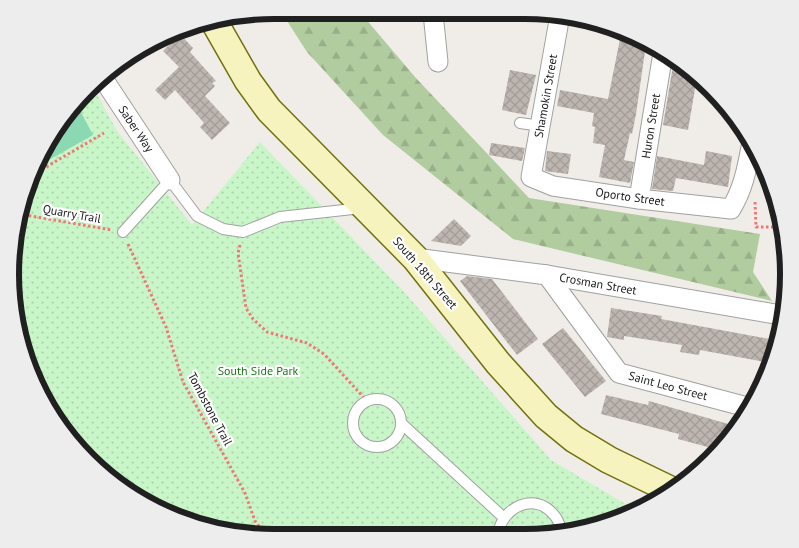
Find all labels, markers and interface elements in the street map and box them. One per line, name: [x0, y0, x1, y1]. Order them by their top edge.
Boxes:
street label: Shamokin Street: [531, 53, 560, 139]
street label: Huron Street: [638, 92, 663, 159]
street label: Saber Way: [115, 103, 158, 155]
street label: Oporto Street: [594, 184, 666, 209]
street label: Quarry Trail: [42, 201, 103, 226]
street label: South 18th Street: [390, 234, 461, 312]
street label: Crosman Street: [558, 269, 638, 298]
park label: South Side Park: [218, 363, 299, 378]
street label: Saint Leo Street: [627, 368, 709, 403]
street label: Tombstone Trail: [185, 370, 236, 448]

